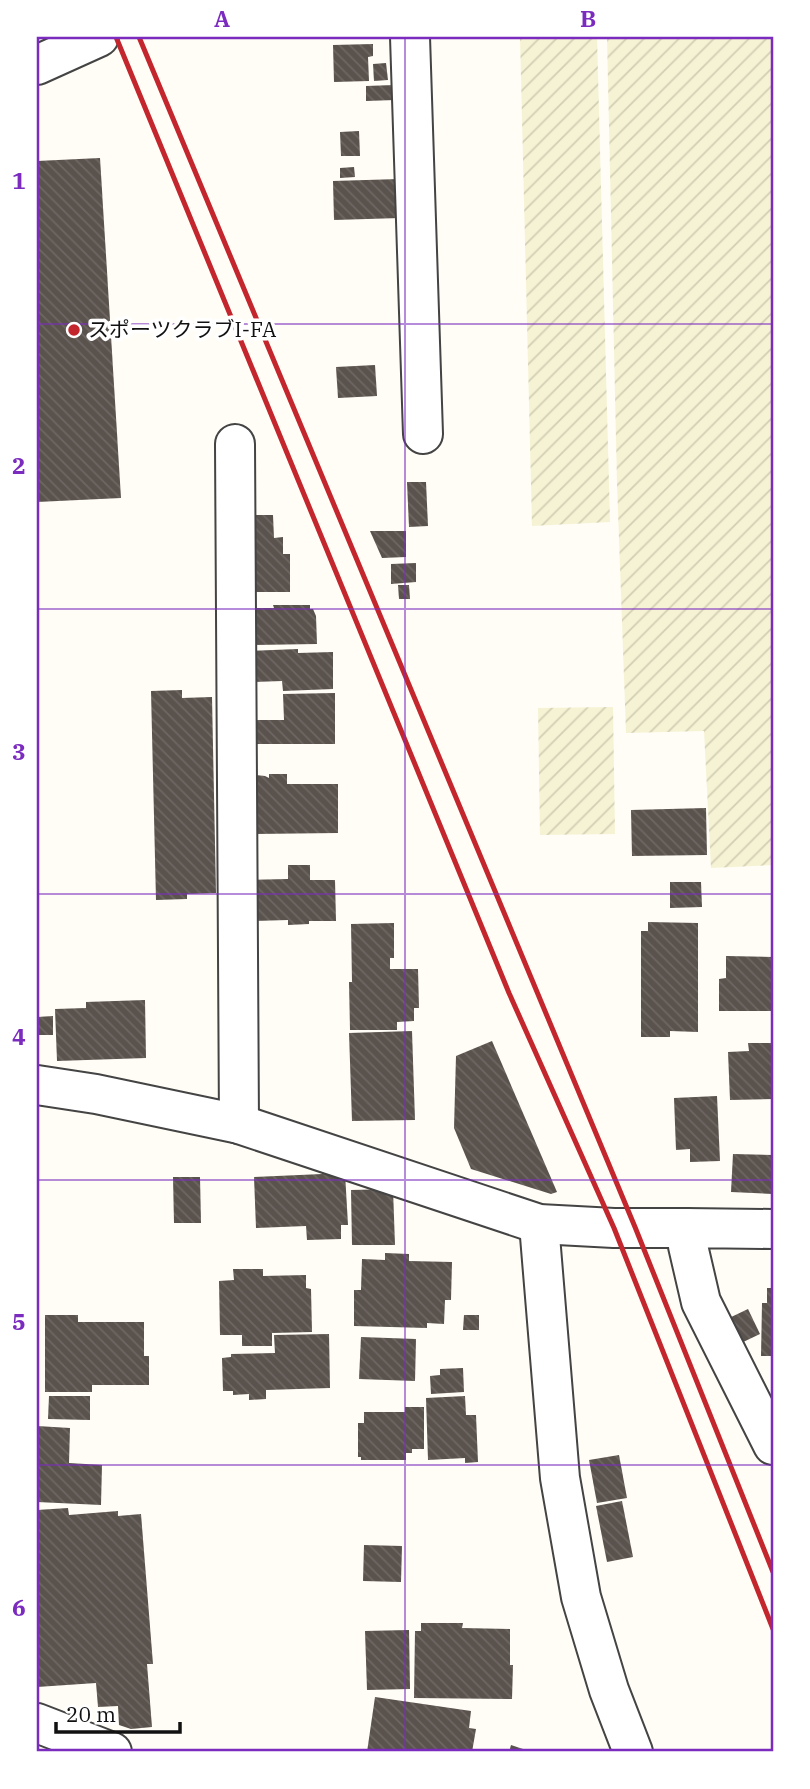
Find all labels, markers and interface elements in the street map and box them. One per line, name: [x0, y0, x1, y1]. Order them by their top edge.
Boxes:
text: A: [214, 3, 230, 33]
text: B: [580, 3, 596, 33]
text: 1: [12, 165, 26, 195]
place label: スポーツクラブI-FA: [88, 315, 277, 343]
marker: スポーツクラブI-FA: [66, 322, 82, 338]
text: 2: [12, 450, 26, 480]
text: 3: [12, 736, 26, 766]
text: 4: [12, 1021, 26, 1051]
text: 5: [12, 1306, 26, 1336]
text: 6: [12, 1592, 26, 1622]
scale bar: [56, 1691, 180, 1735]
text: 20 m: [66, 1700, 116, 1728]

